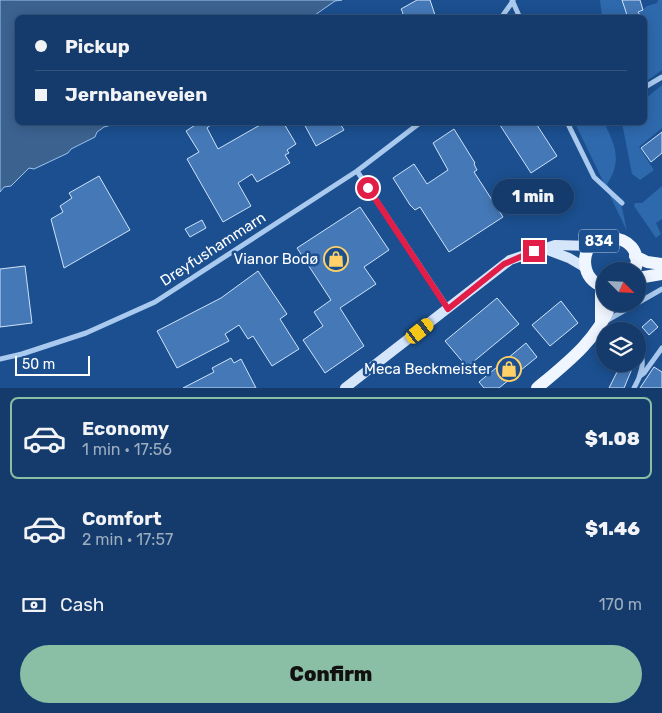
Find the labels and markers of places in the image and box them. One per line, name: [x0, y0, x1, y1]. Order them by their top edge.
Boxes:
shop icon: Vianor Bodø: [323, 246, 349, 272]
place label: Vianor Bodø: [233, 250, 318, 268]
shop icon: Meca Beckmeister: [496, 356, 522, 382]
place label: Meca Beckmeister: [364, 360, 492, 378]

